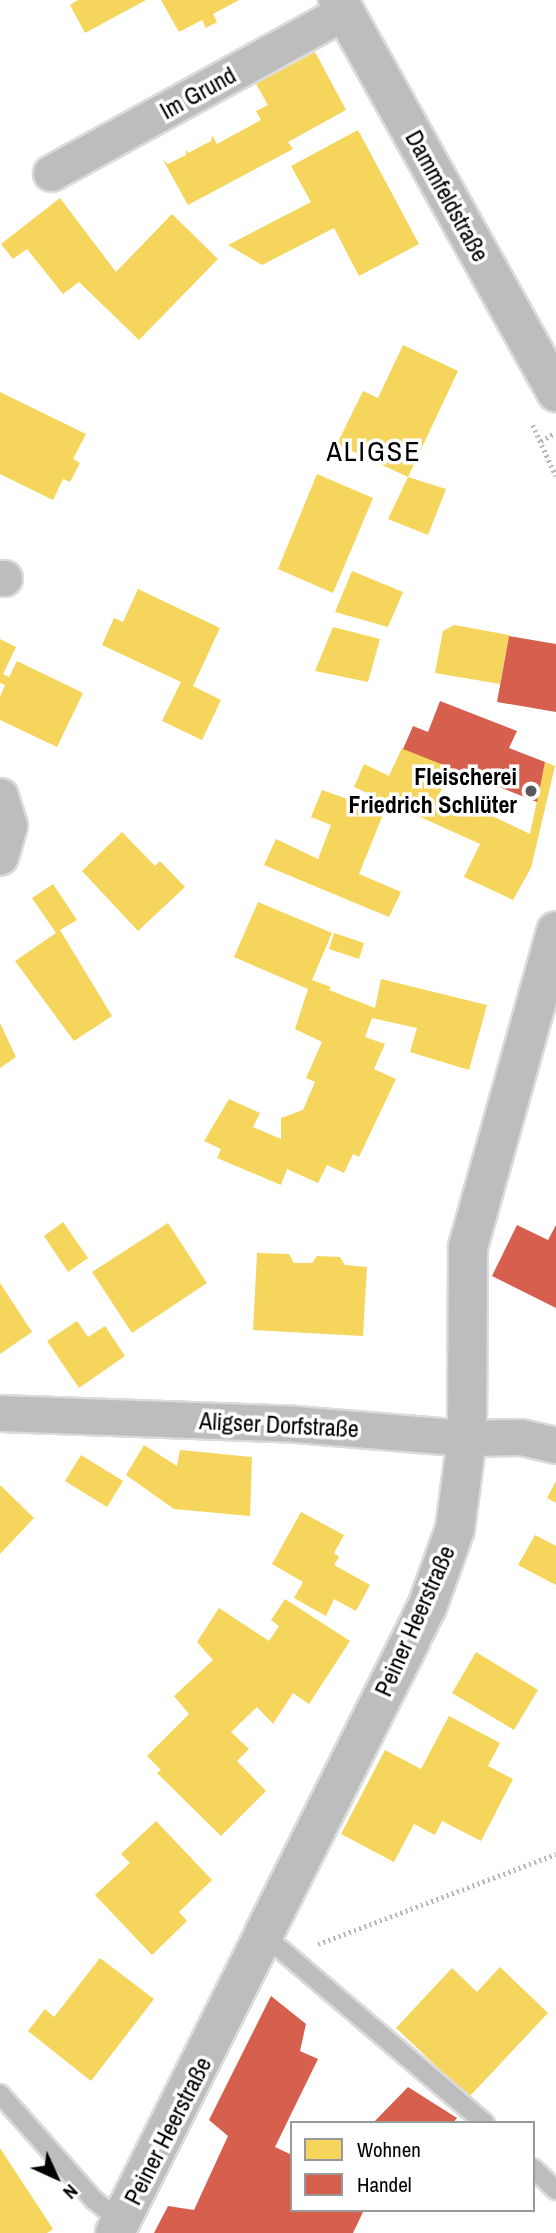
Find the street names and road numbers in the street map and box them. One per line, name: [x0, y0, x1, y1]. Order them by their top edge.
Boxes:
street label: Im Grund: [155, 61, 241, 125]
street label: Dammfeldstraße: [399, 125, 495, 267]
street label: Aligser Dorfstraße: [199, 1406, 359, 1444]
street label: Peiner Heerstraße: [369, 1541, 461, 1701]
street label: Peiner Heerstraße: [118, 2052, 218, 2210]

